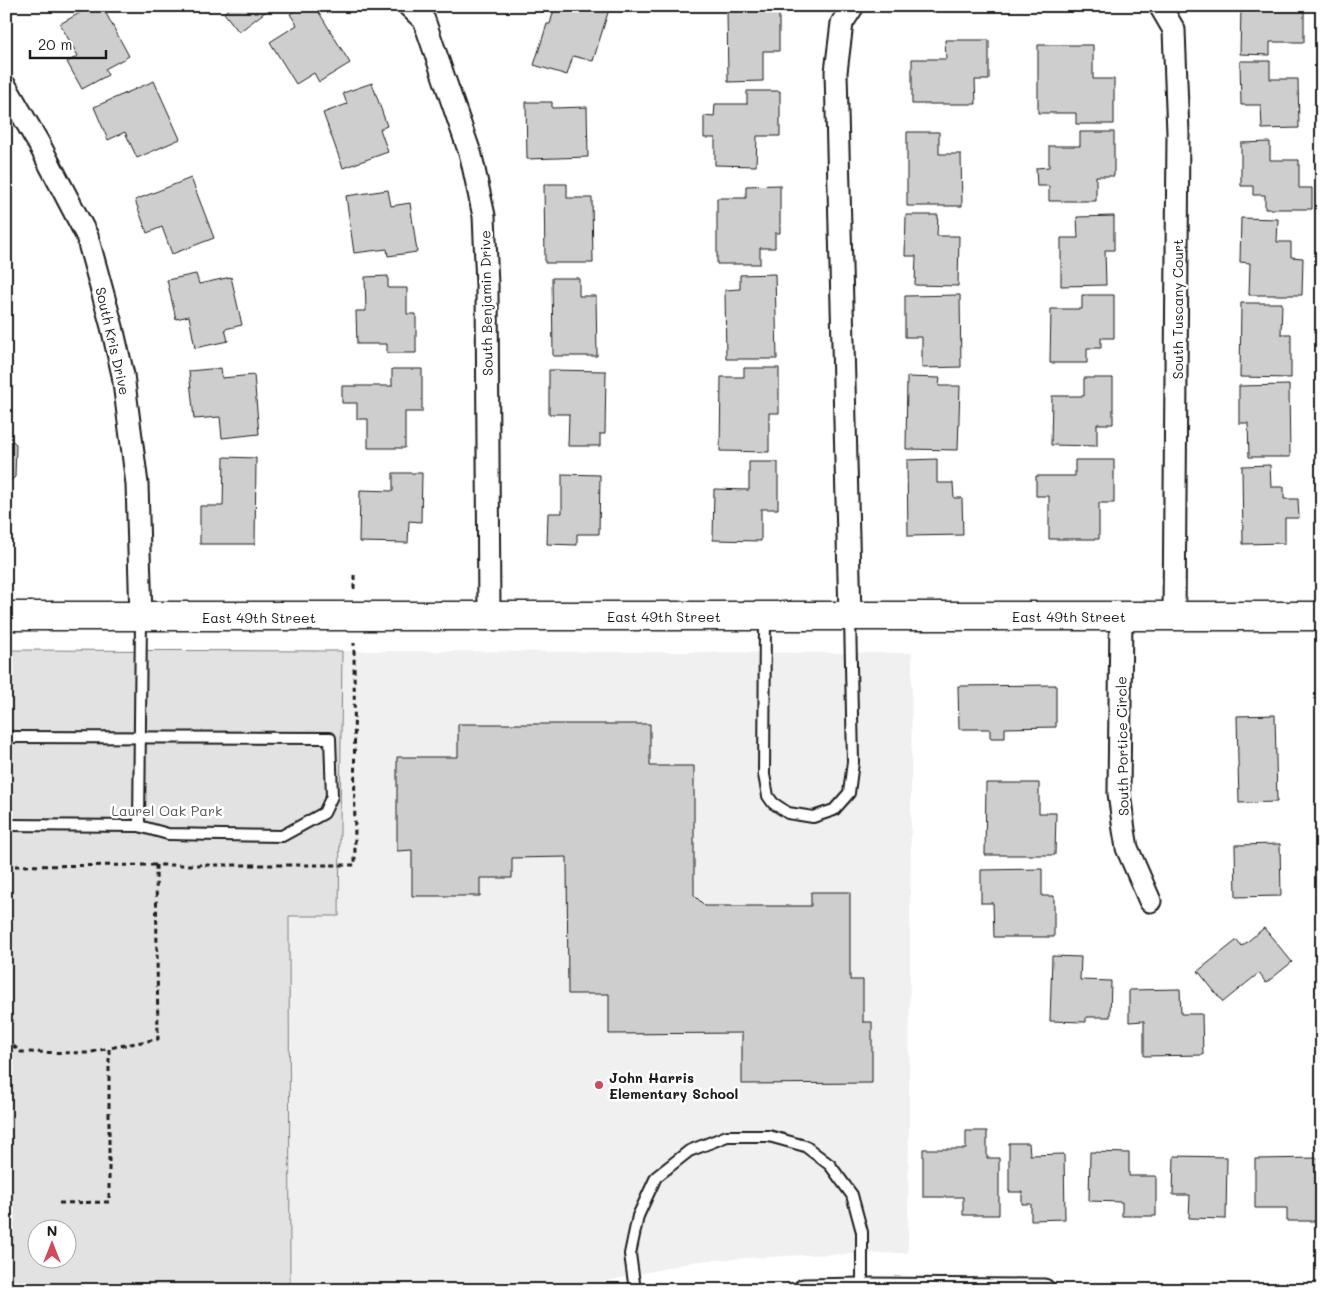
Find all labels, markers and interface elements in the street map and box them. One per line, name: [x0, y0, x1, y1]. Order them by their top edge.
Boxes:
scale bar: [30, 28, 106, 60]
text: 20 m: [38, 34, 72, 54]
street label: South Benjamin Drive: [475, 230, 497, 376]
street label: South Tuscany Court: [1168, 239, 1187, 379]
street label: South Kris Drive: [91, 285, 135, 397]
street label: East 49th Street: [607, 607, 721, 626]
street label: East 49th Street: [1012, 607, 1126, 626]
street label: East 49th Street: [202, 608, 316, 627]
street label: South Portice Circle: [1111, 676, 1133, 816]
park label: Laurel Oak Park: [112, 801, 222, 820]
place label: John Harris Elementary School: [609, 1068, 738, 1103]
marker: John Harris Elementary School: [593, 1079, 605, 1091]
north arrow: [28, 1218, 78, 1268]
text: N: [47, 1221, 57, 1240]

